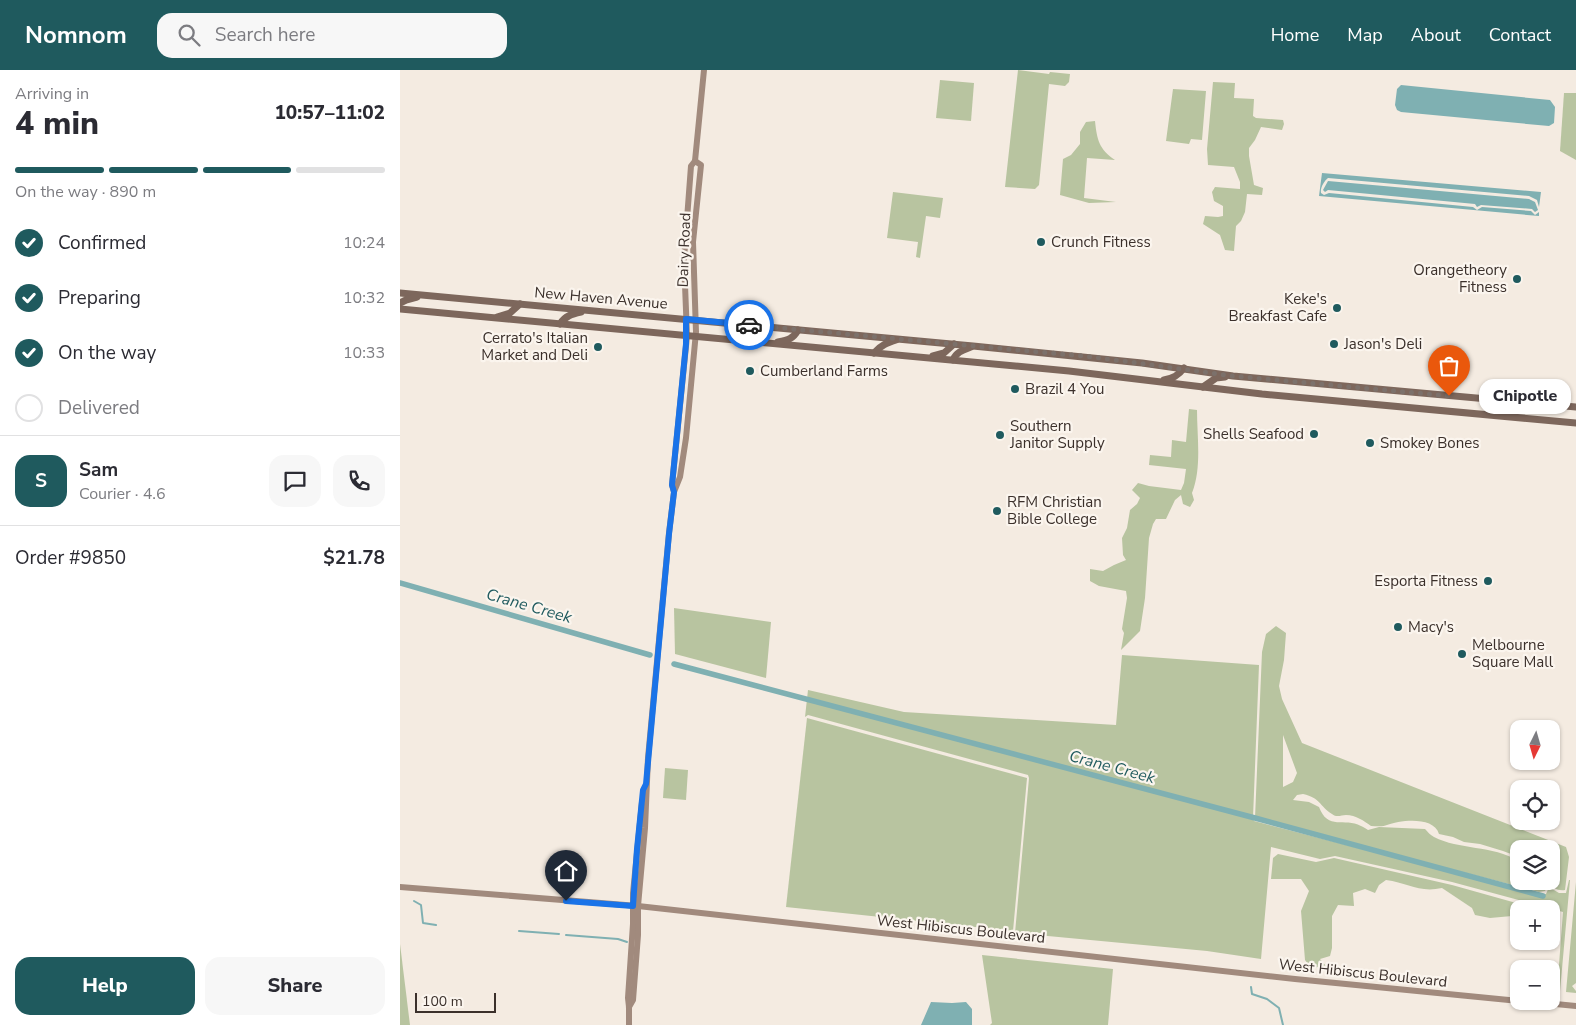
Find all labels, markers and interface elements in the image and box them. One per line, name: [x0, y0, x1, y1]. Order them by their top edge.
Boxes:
search box: [157, 13, 507, 58]
text: Nomnom: [25, 19, 127, 51]
icon: search: [175, 21, 203, 49]
text: Search here: [215, 22, 315, 48]
text: Home: [1271, 23, 1319, 47]
text: Map: [1347, 23, 1383, 47]
text: About: [1411, 23, 1461, 47]
text: Contact: [1489, 23, 1551, 47]
text: Arriving in: [15, 83, 89, 105]
text: 10:57–11:02: [274, 100, 385, 126]
text: 4 min: [15, 102, 99, 145]
text: On the way · 890 m: [15, 181, 156, 203]
street label: Dairy Road: [673, 212, 695, 288]
icon: check: [15, 229, 43, 257]
text: Confirmed: [58, 230, 146, 256]
text: 10:24: [343, 232, 385, 254]
place label: Crunch Fitness: [1051, 232, 1151, 252]
marker: Crunch Fitness: [1035, 236, 1047, 248]
place label: Orangetheory Fitness: [1413, 260, 1507, 297]
marker: Orangetheory Fitness: [1511, 273, 1523, 285]
street label: New Haven Avenue: [534, 282, 669, 314]
icon: check: [15, 284, 43, 312]
text: Preparing: [58, 285, 141, 311]
text: 10:32: [343, 287, 385, 309]
place label: Keke's Breakfast Cafe: [1228, 289, 1327, 326]
courier: [724, 300, 774, 350]
marker: Keke's Breakfast Cafe: [1331, 302, 1343, 314]
icon: car: [735, 311, 763, 339]
place label: Cerrato's Italian Market and Deli: [481, 328, 588, 365]
place label: Jason's Deli: [1343, 334, 1422, 354]
marker: Jason's Deli: [1328, 338, 1340, 350]
icon: check: [15, 339, 43, 367]
text: On the way: [58, 340, 156, 366]
marker: Cerrato's Italian Market and Deli: [592, 341, 604, 353]
text: 10:33: [343, 342, 385, 364]
pin: [1428, 345, 1470, 396]
icon: bag: [1435, 352, 1463, 380]
place label: Cumberland Farms: [760, 361, 888, 381]
marker: Cumberland Farms: [744, 365, 756, 377]
callout: Chipotle: [1479, 378, 1572, 414]
place label: Brazil 4 You: [1025, 379, 1104, 399]
marker: Brazil 4 You: [1009, 383, 1021, 395]
text: Chipotle: [1493, 385, 1557, 407]
text: Delivered: [58, 395, 140, 421]
place label: Southern Janitor Supply: [1009, 416, 1105, 453]
place label: Shells Seafood: [1203, 424, 1304, 444]
marker: Shells Seafood: [1308, 428, 1320, 440]
marker: Southern Janitor Supply: [994, 429, 1006, 441]
place label: Smokey Bones: [1380, 433, 1479, 453]
marker: Smokey Bones: [1364, 437, 1376, 449]
button: chat: [269, 455, 321, 507]
button: phone: [333, 455, 385, 507]
text: Sam: [79, 457, 118, 483]
text: S: [35, 468, 47, 494]
text: Courier · 4.6: [79, 483, 165, 505]
place label: RFM Christian Bible College: [1007, 492, 1102, 529]
marker: RFM Christian Bible College: [991, 505, 1003, 517]
text: Order #9850: [15, 545, 126, 571]
text: $21.78: [323, 545, 385, 571]
place label: Esporta Fitness: [1374, 571, 1478, 591]
marker: Esporta Fitness: [1482, 575, 1494, 587]
water label: Crane Creek: [484, 583, 575, 629]
place label: Macy's: [1408, 617, 1454, 637]
marker: Macy's: [1392, 621, 1404, 633]
place label: Melbourne Square Mall: [1472, 635, 1554, 672]
marker: Melbourne Square Mall: [1456, 648, 1468, 660]
north arrow: [1510, 720, 1560, 770]
map controls: [1510, 720, 1560, 1010]
water label: Crane Creek: [1067, 745, 1158, 789]
button: locate: [1510, 780, 1560, 830]
button: layers: [1510, 840, 1560, 890]
pin: [545, 850, 587, 901]
icon: home: [552, 857, 580, 885]
button: +: [1510, 900, 1560, 950]
street label: West Hibiscus Boulevard: [876, 910, 1046, 948]
street label: West Hibiscus Boulevard: [1278, 954, 1448, 992]
button: Help: [15, 957, 195, 1015]
button: Share: [205, 957, 385, 1015]
button: −: [1510, 960, 1560, 1010]
scale bar: [415, 990, 496, 1013]
text: 100 m: [422, 992, 463, 1011]

